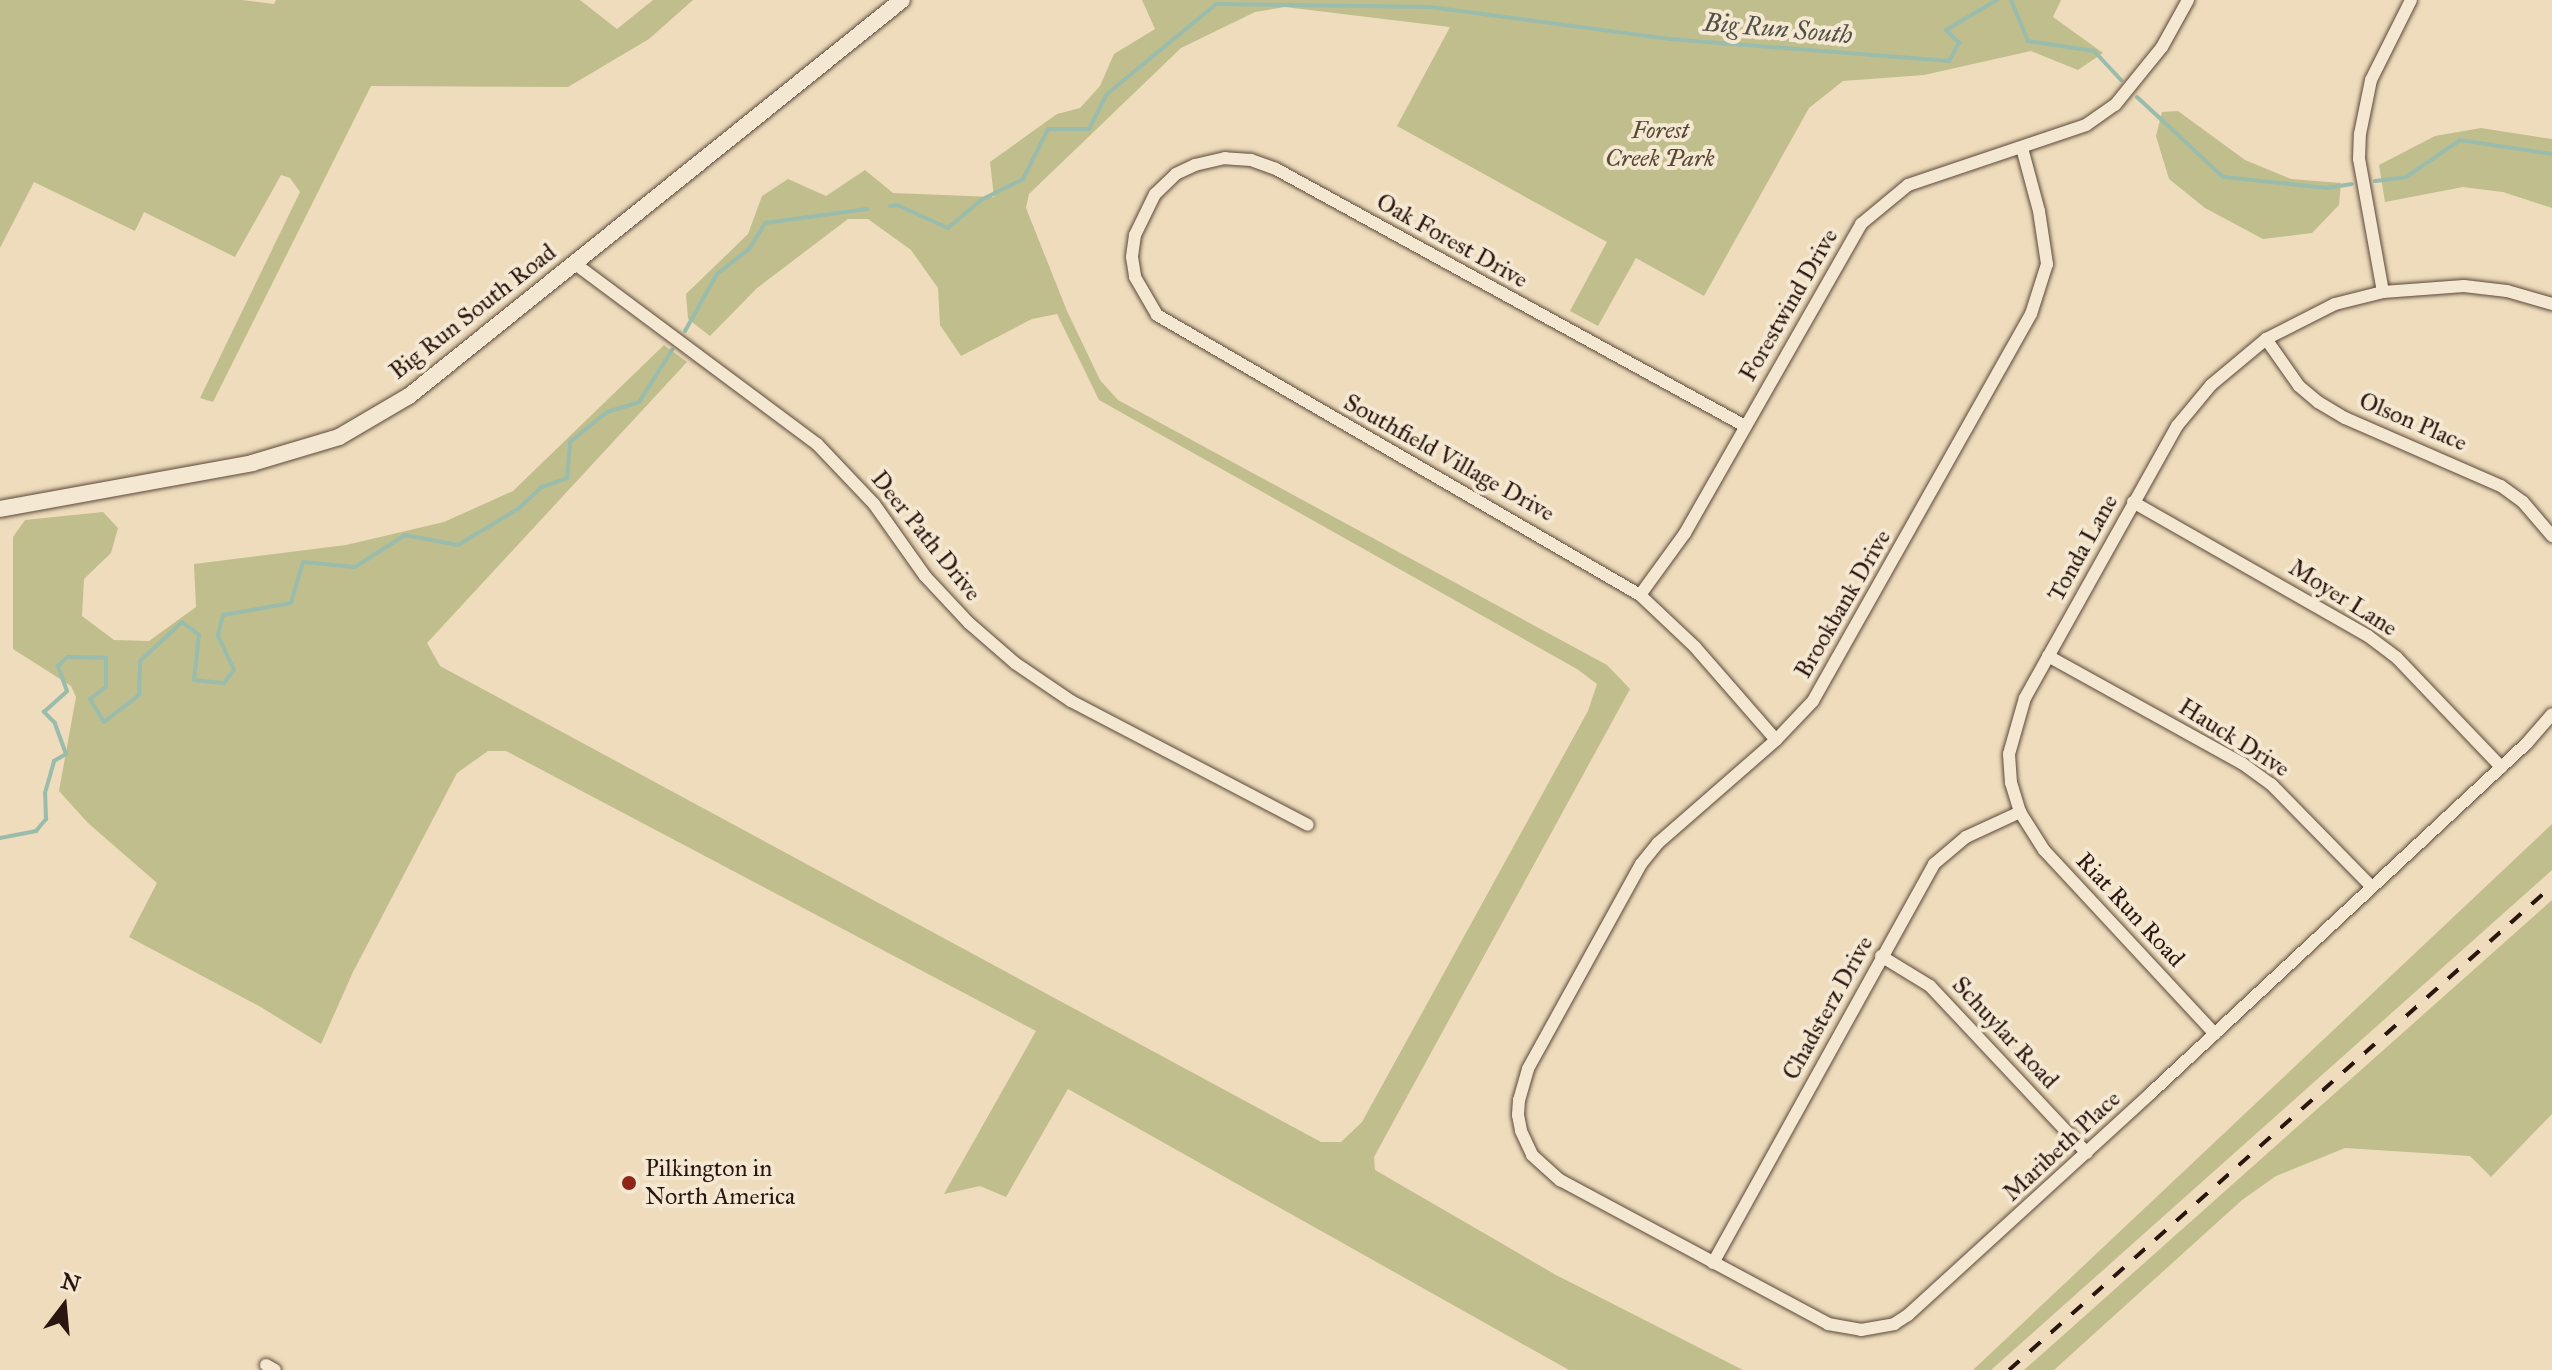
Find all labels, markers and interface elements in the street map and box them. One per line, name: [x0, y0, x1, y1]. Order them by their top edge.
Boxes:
water label: Big Run South: [1702, 7, 1854, 51]
park label: Forest Creek Park: [1605, 117, 1715, 173]
street label: Oak Forest Drive: [1371, 187, 1533, 295]
street label: Forestwind Drive: [1734, 224, 1844, 386]
street label: Big Run South Road: [384, 238, 562, 386]
street label: Olson Place: [2355, 386, 2471, 458]
street label: Southfield Village Drive: [1339, 388, 1559, 528]
street label: Deer Path Drive: [865, 465, 987, 607]
street label: Tonda Lane: [2042, 489, 2124, 607]
street label: Brookbank Drive: [1789, 525, 1897, 683]
street label: Moyer Lane: [2283, 553, 2403, 643]
street label: Hauck Drive: [2173, 693, 2295, 783]
street label: Riat Run Road: [2070, 847, 2190, 973]
street label: Chadsterz Drive: [1777, 931, 1879, 1085]
street label: Schuylar Road: [1946, 971, 2064, 1095]
street label: Maribeth Place: [1998, 1084, 2126, 1208]
place label: Pilkington in North America: [645, 1155, 795, 1211]
marker: Pilkington in North America: [620, 1174, 638, 1192]
north arrow: [24, 1266, 104, 1346]
text: N: [58, 1267, 83, 1298]

